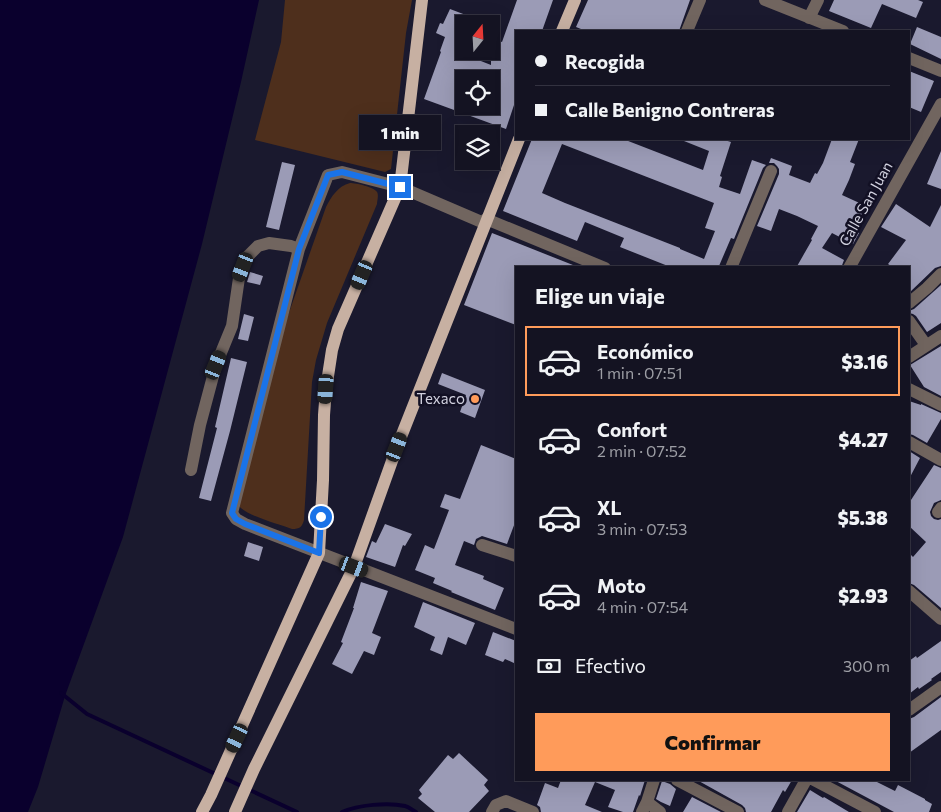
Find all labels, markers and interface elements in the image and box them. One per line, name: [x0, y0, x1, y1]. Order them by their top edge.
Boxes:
north arrow: [455, 15, 500, 60]
map controls: [455, 15, 500, 170]
text: Recogida: [565, 50, 645, 73]
button: locate: [455, 70, 500, 115]
text: Calle Benigno Contreras: [565, 98, 775, 121]
callout: 1 min: [359, 114, 441, 150]
text: 1 min: [381, 123, 419, 142]
button: layers: [455, 125, 500, 170]
street label: Calle San Juan: [835, 158, 896, 249]
route end: [389, 176, 411, 198]
car: [230, 250, 255, 284]
car: [349, 258, 374, 292]
text: Elige un viaje: [535, 282, 665, 309]
icon: car: [537, 339, 582, 384]
text: Económico: [597, 340, 694, 363]
car: [203, 348, 228, 382]
text: $3.16: [841, 350, 888, 373]
text: 1 min · 07:51: [597, 363, 683, 382]
car: [317, 374, 334, 404]
place label: Texaco: [416, 389, 465, 407]
marker: Texaco: [469, 393, 481, 405]
icon: car: [537, 417, 582, 462]
text: Confort: [597, 418, 667, 441]
text: $4.27: [838, 428, 888, 451]
car: [384, 430, 409, 464]
text: 2 min · 07:52: [597, 441, 687, 460]
icon: car: [537, 495, 582, 540]
text: XL: [597, 496, 622, 519]
route start: [310, 506, 332, 528]
text: $5.38: [838, 506, 888, 529]
text: 3 min · 07:53: [597, 519, 687, 538]
car: [337, 555, 370, 579]
icon: car: [537, 573, 582, 618]
text: Moto: [597, 574, 646, 597]
text: $2.93: [838, 584, 888, 607]
text: 4 min · 07:54: [597, 597, 688, 616]
icon: cash: [535, 652, 563, 680]
text: Efectivo: [575, 654, 646, 677]
text: 300 m: [843, 656, 890, 675]
button: Confirmar: [535, 713, 890, 771]
car: [223, 721, 250, 755]

